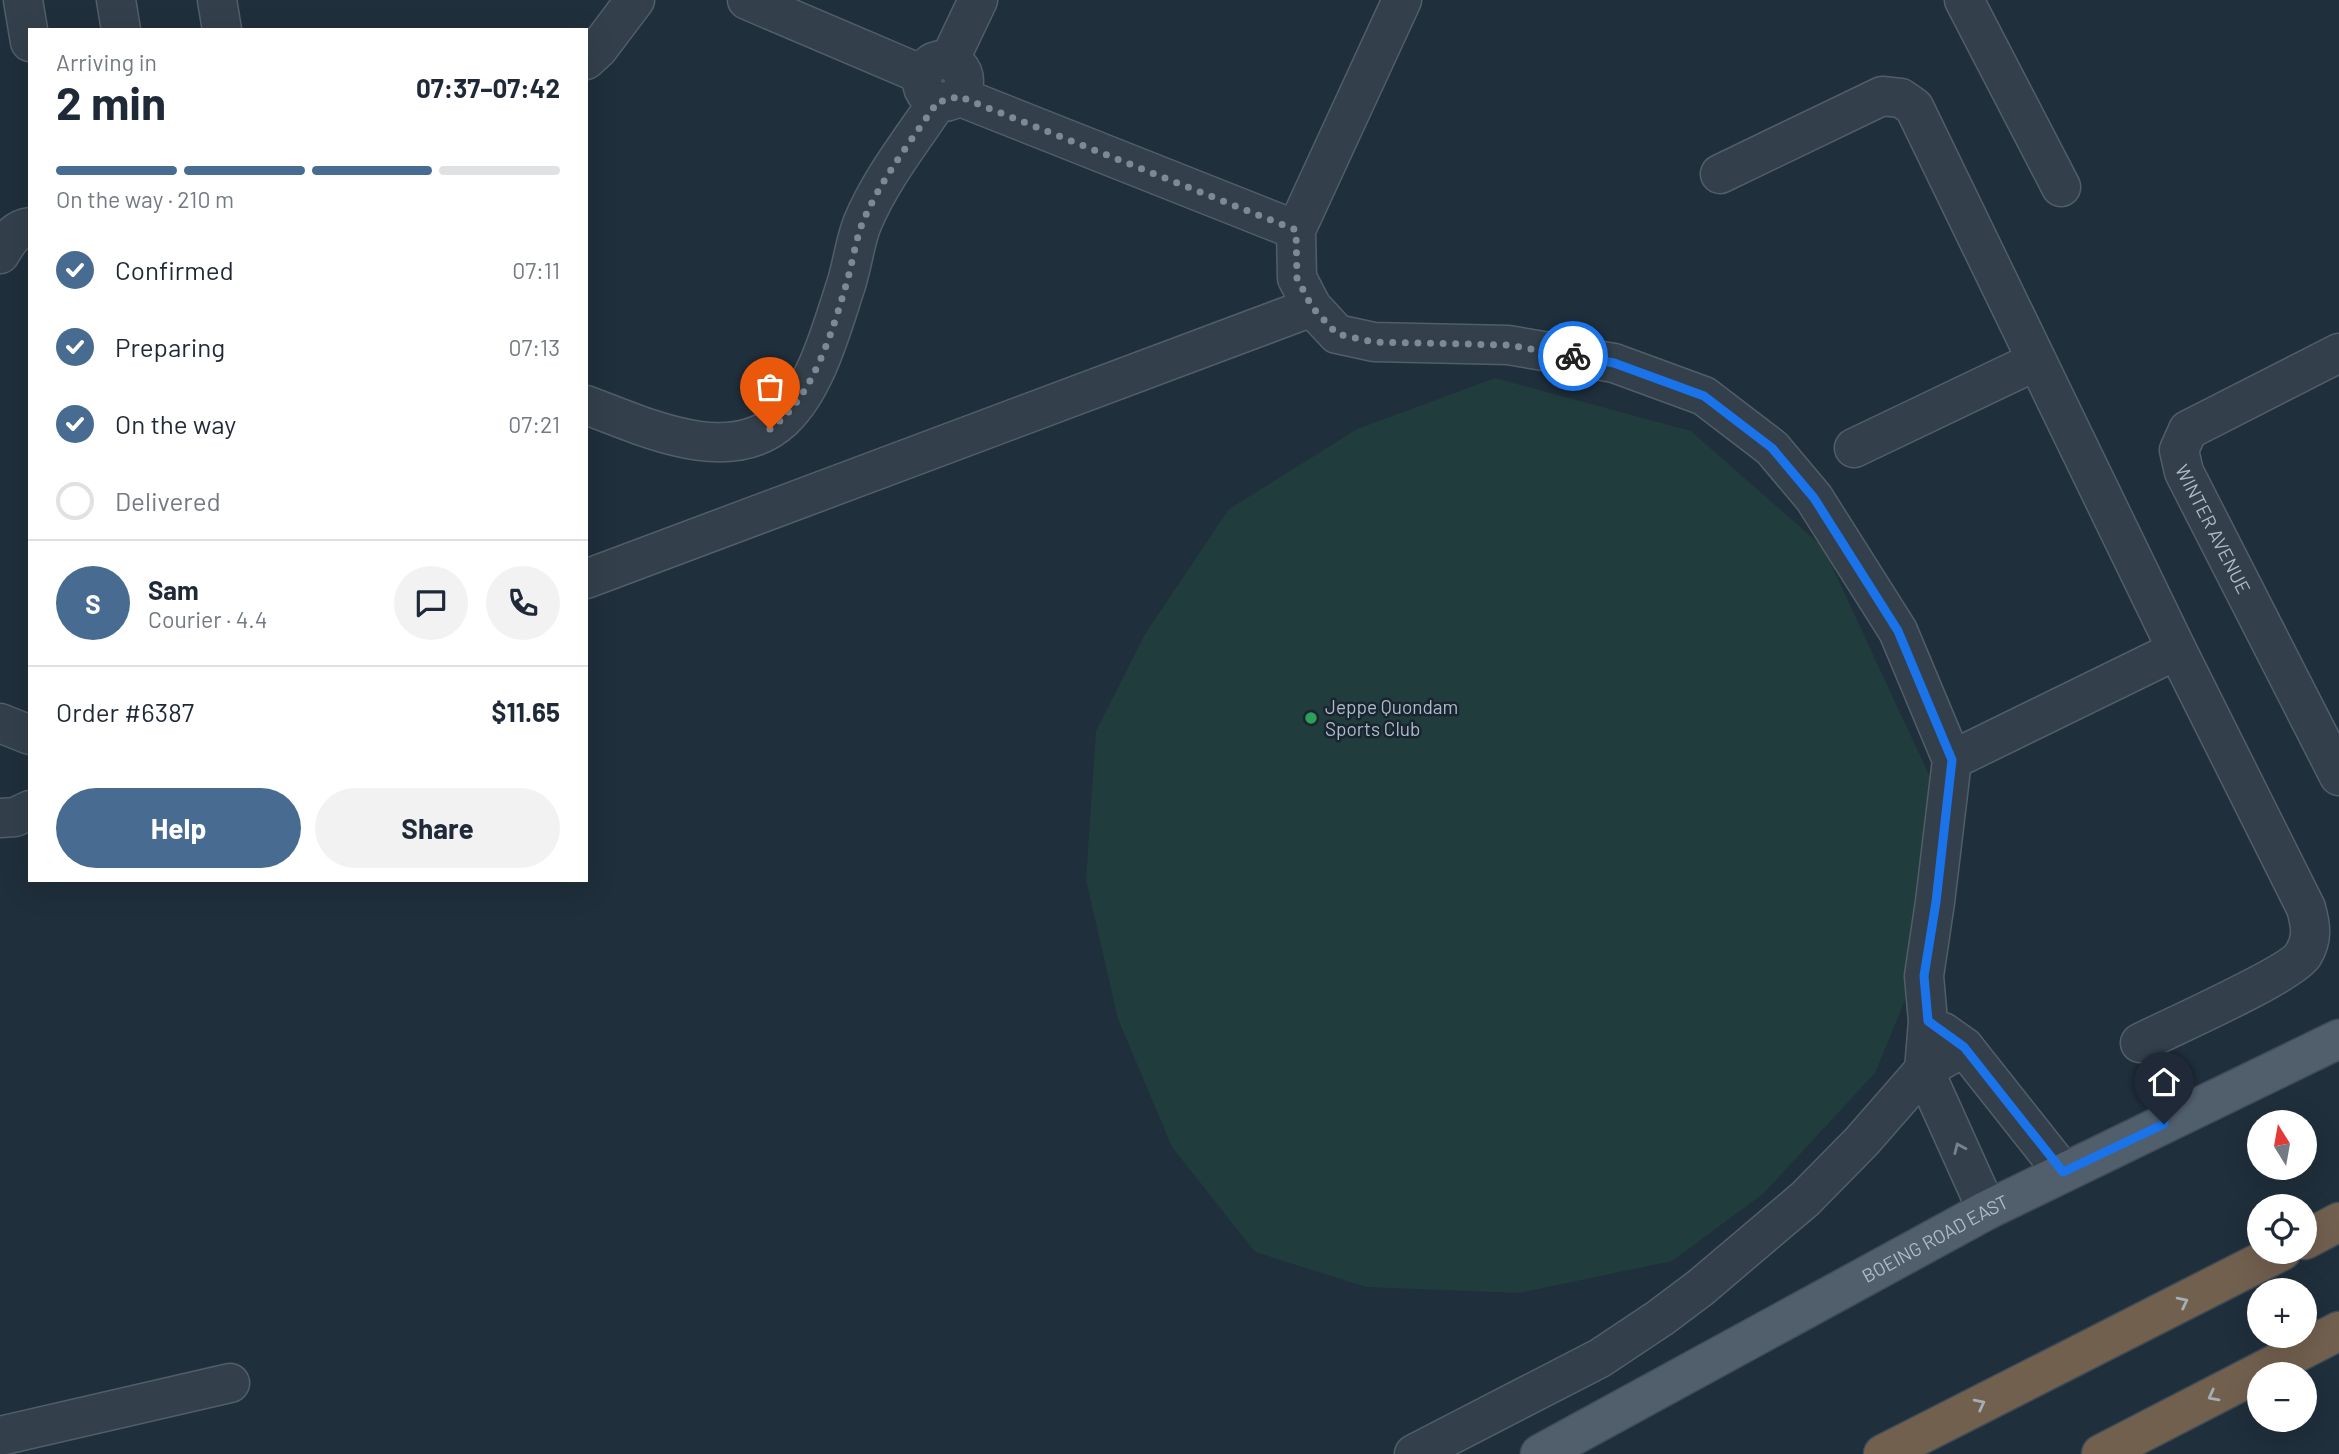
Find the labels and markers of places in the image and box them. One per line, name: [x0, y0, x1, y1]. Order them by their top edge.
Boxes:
pin: [740, 357, 800, 429]
place label: Jeppe Quondam Sports Club: [1325, 695, 1458, 740]
marker: Jeppe Quondam Sports Club: [1303, 710, 1319, 726]
pin: [2134, 1052, 2194, 1124]

